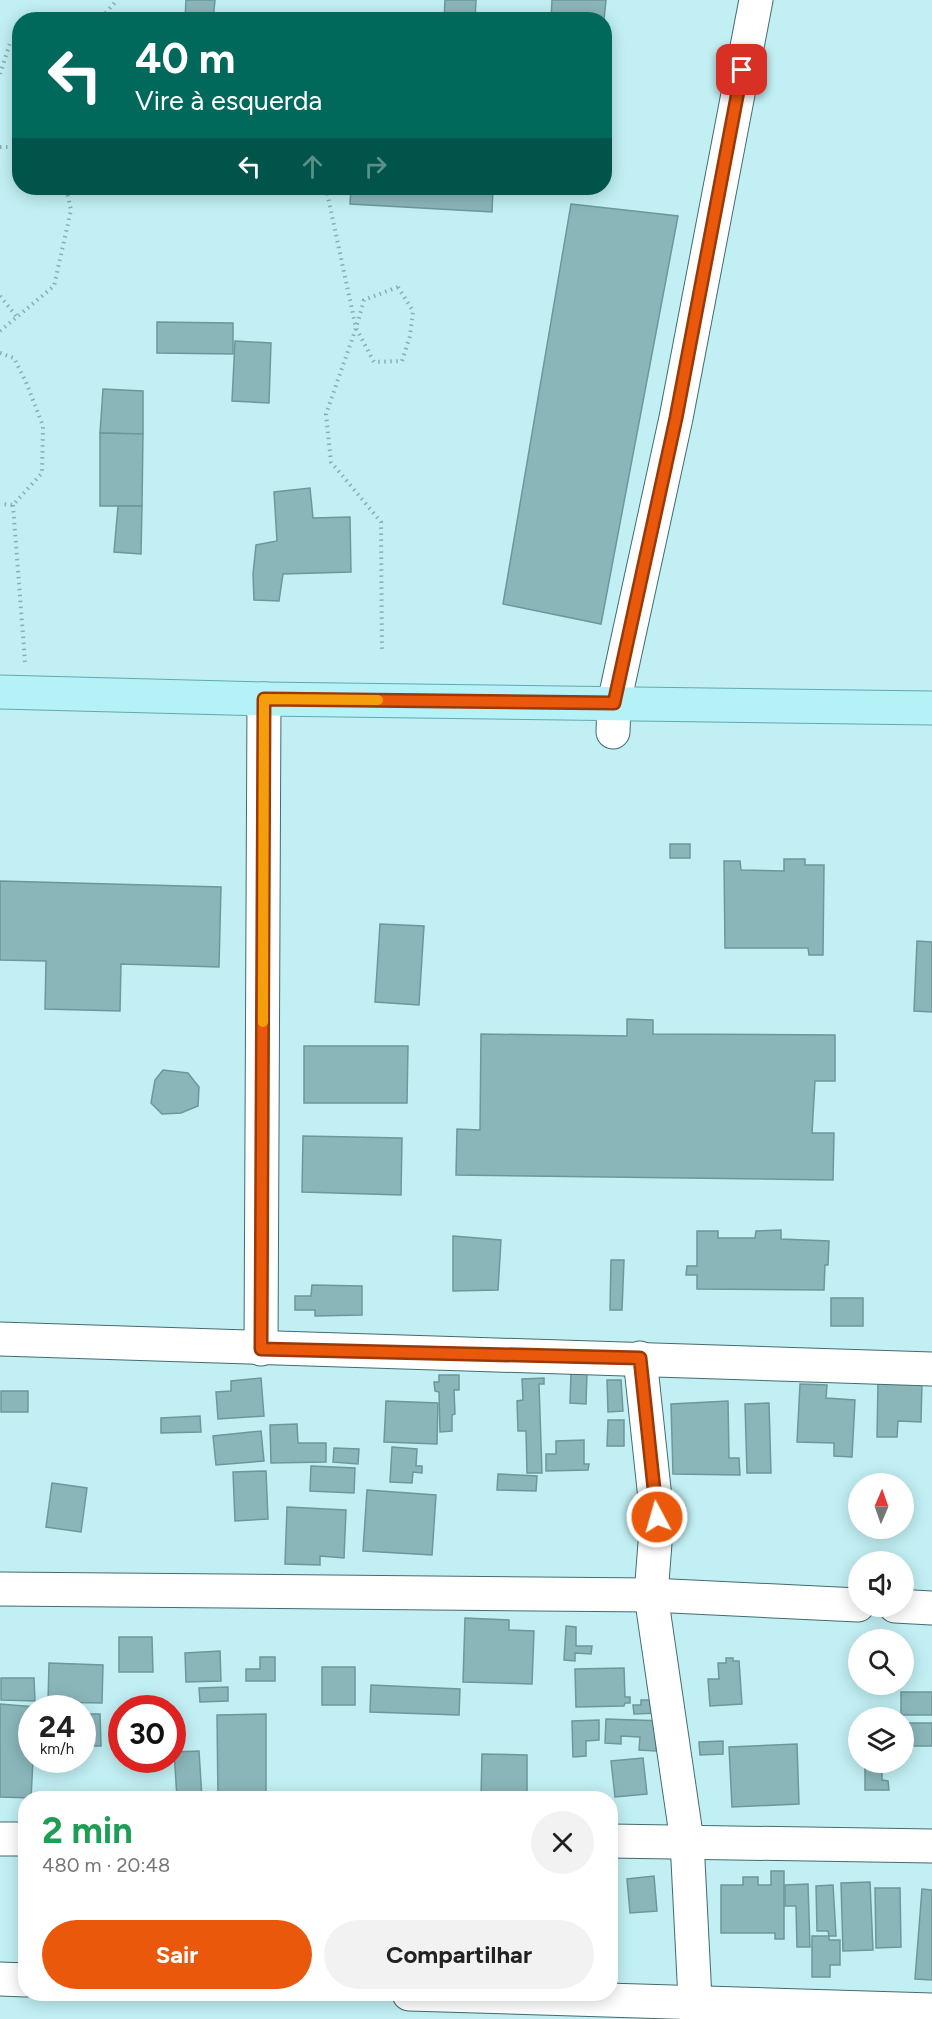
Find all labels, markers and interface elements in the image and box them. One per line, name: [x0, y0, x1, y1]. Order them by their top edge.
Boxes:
text: 40 m: [135, 33, 235, 84]
icon: left: [36, 36, 114, 114]
pin: [716, 44, 767, 95]
icon: arrive: [725, 53, 758, 86]
text: Vire à esquerda: [135, 84, 322, 117]
icon: left: [233, 150, 266, 183]
icon: ahead: [296, 150, 329, 183]
icon: right: [359, 150, 392, 183]
north arrow: [848, 1473, 914, 1539]
map controls: [848, 1473, 914, 1773]
position arrow: [625, 1485, 689, 1549]
button: sound: [848, 1551, 914, 1617]
button: search: [848, 1629, 914, 1695]
speed limit sign: 30: [108, 1695, 186, 1773]
button: layers: [848, 1707, 914, 1773]
text: 24: [39, 1708, 75, 1745]
text: km/h: [40, 1740, 74, 1758]
text: 2 min: [42, 1809, 133, 1852]
button: close: [531, 1811, 594, 1874]
text: 480 m · 20:48: [42, 1853, 170, 1877]
button: Sair: [42, 1920, 312, 1989]
button: Compartilhar: [324, 1920, 594, 1989]

